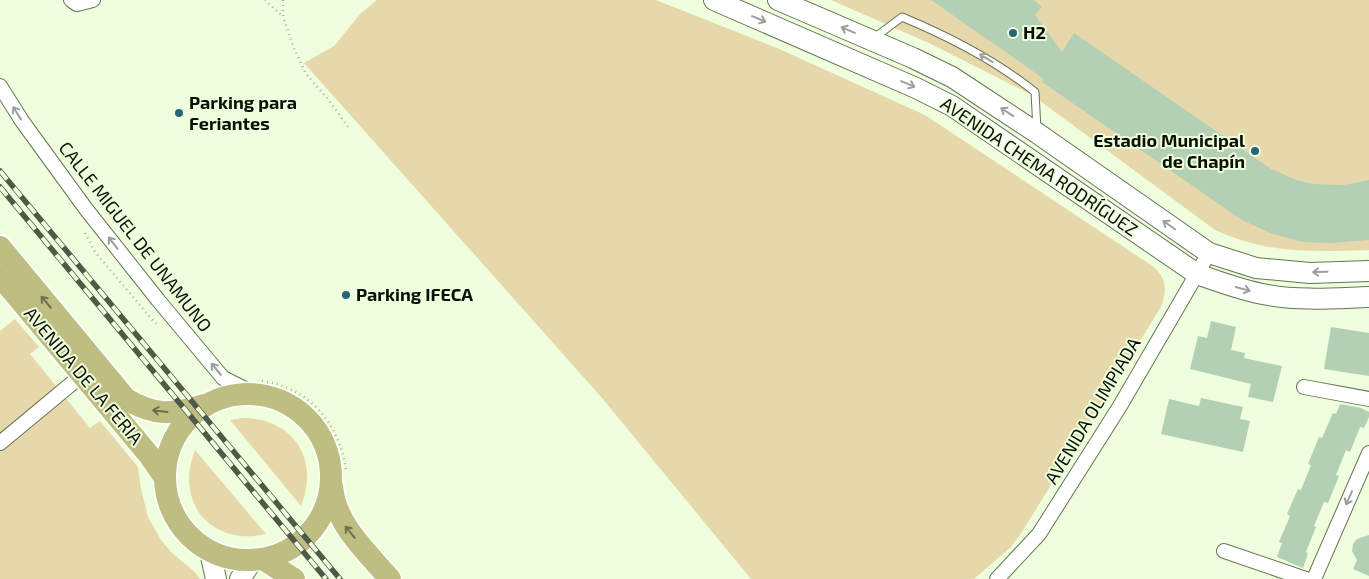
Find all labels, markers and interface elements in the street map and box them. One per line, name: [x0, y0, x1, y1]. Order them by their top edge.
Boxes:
one-way arrow: [751, 15, 766, 25]
place label: H2: [1023, 21, 1046, 43]
one-way arrow: [841, 24, 856, 34]
marker: H2: [1007, 27, 1019, 39]
one-way arrow: [980, 52, 994, 62]
one-way arrow: [900, 79, 915, 89]
place label: Parking para Feriantes: [189, 91, 297, 134]
street label: AVENIDA CHEMA RODRÍGUEZ: [937, 92, 1142, 240]
one-way arrow: [11, 106, 21, 120]
marker: Parking para Feriantes: [173, 107, 185, 119]
one-way arrow: [1000, 107, 1014, 117]
place label: Estadio Municipal de Chapín: [1093, 129, 1245, 172]
street label: CALLE MIGUEL DE UNAMUNO: [55, 137, 217, 336]
marker: Estadio Municipal de Chapín: [1249, 145, 1261, 157]
one-way arrow: [1162, 220, 1176, 230]
one-way arrow: [108, 237, 119, 250]
one-way arrow: [1313, 268, 1329, 277]
place label: Parking IFECA: [356, 283, 473, 305]
one-way arrow: [1234, 285, 1250, 294]
marker: Parking IFECA: [340, 289, 352, 301]
one-way arrow: [40, 296, 51, 309]
street label: AVENIDA DE LA FERIA: [20, 302, 148, 449]
street label: AVENIDA OLIMPIADA: [1040, 333, 1145, 488]
one-way arrow: [211, 363, 222, 376]
one-way arrow: [152, 406, 168, 416]
one-way arrow: [1344, 490, 1354, 505]
one-way arrow: [345, 526, 356, 539]

